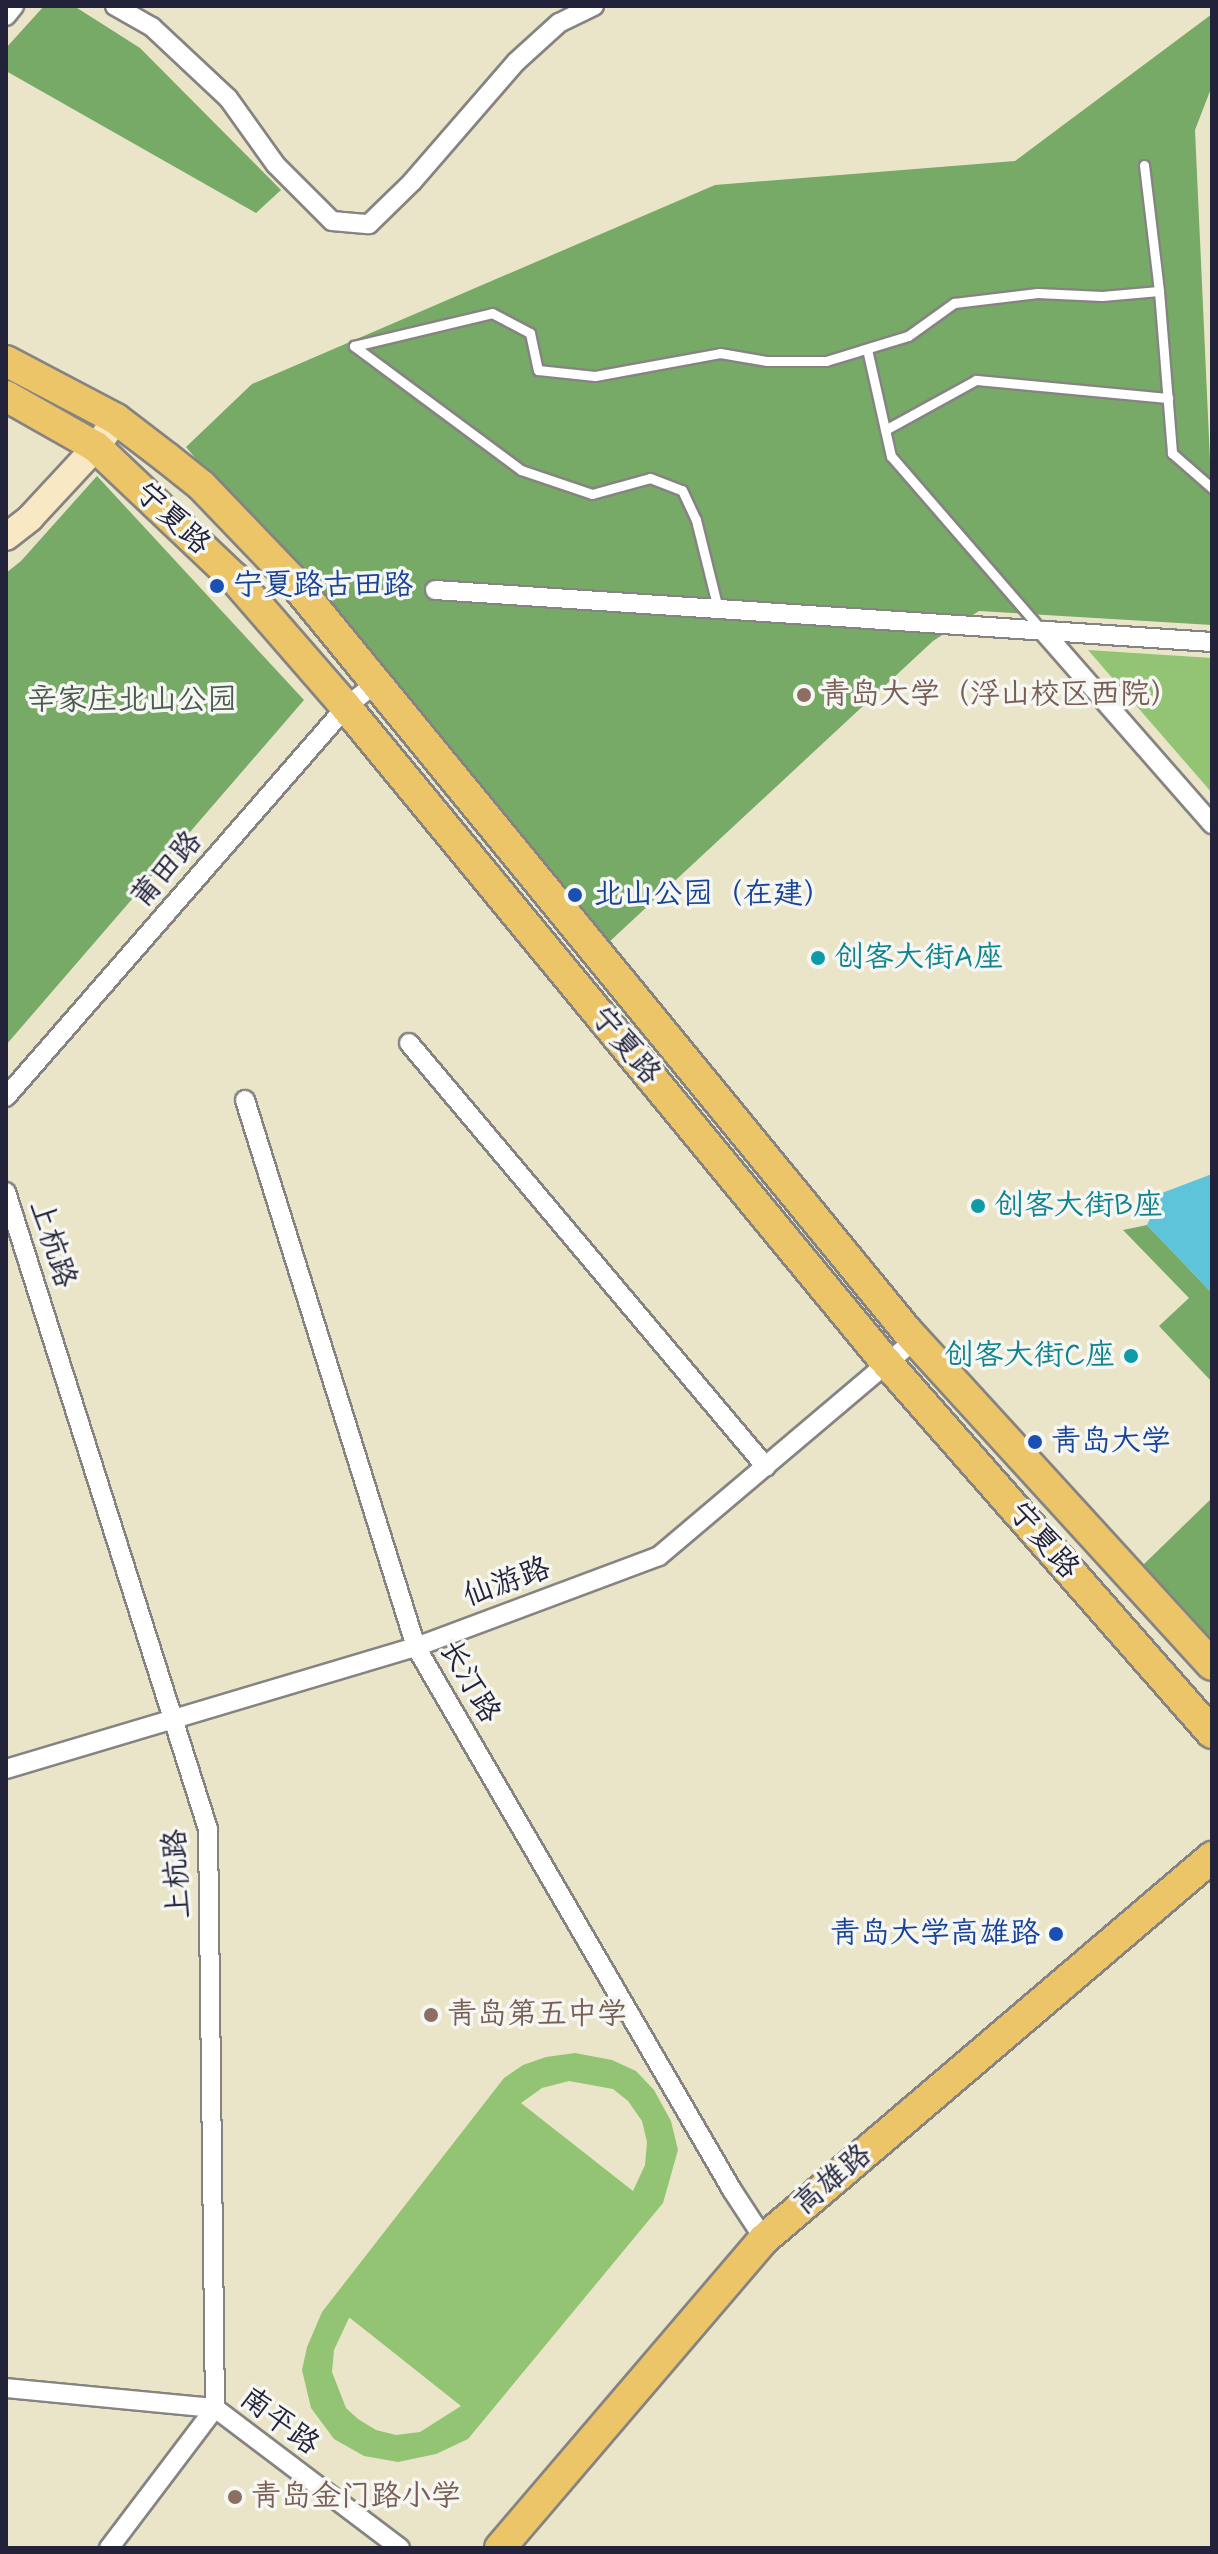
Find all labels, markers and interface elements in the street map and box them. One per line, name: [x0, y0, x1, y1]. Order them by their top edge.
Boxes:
street label: 宁夏路: [127, 475, 217, 563]
place label: 宁夏路古田路: [233, 568, 413, 604]
marker: 宁夏路古田路: [208, 577, 226, 595]
place label: 青岛大学（浮山校区西院）: [820, 677, 1180, 713]
park label: 辛家庄北山公园: [27, 683, 237, 719]
marker: 青岛大学（浮山校区西院）: [795, 686, 813, 704]
street label: 莆田路: [124, 824, 210, 916]
place label: 北山公园（在建）: [593, 877, 833, 913]
marker: 北山公园（在建）: [564, 884, 586, 906]
place label: 创客大街A座: [834, 940, 1004, 976]
marker: 创客大街A座: [809, 949, 827, 967]
street label: 宁夏路: [582, 1000, 668, 1092]
place label: 创客大街B座: [994, 1188, 1163, 1224]
street label: 上杭路: [21, 1196, 83, 1292]
marker: 创客大街B座: [969, 1197, 987, 1215]
place label: 创客大街C座: [944, 1338, 1115, 1374]
marker: 创客大街C座: [1122, 1347, 1140, 1365]
place label: 青岛大学: [1051, 1424, 1171, 1460]
marker: 青岛大学: [1026, 1433, 1044, 1451]
street label: 宁夏路: [1000, 1495, 1086, 1587]
street label: 仙游路: [459, 1551, 555, 1615]
street label: 长汀路: [431, 1634, 507, 1730]
street label: 上杭路: [158, 1828, 198, 1920]
place label: 青岛大学高雄路: [830, 1916, 1040, 1952]
marker: 青岛大学高雄路: [1047, 1925, 1065, 1943]
place label: 青岛第五中学: [447, 1997, 627, 2033]
marker: 青岛第五中学: [422, 2006, 440, 2024]
street label: 高雄路: [787, 2137, 879, 2223]
street label: 南平路: [232, 2381, 326, 2463]
place label: 青岛金门路小学: [251, 2479, 461, 2515]
marker: 青岛金门路小学: [226, 2488, 244, 2506]

